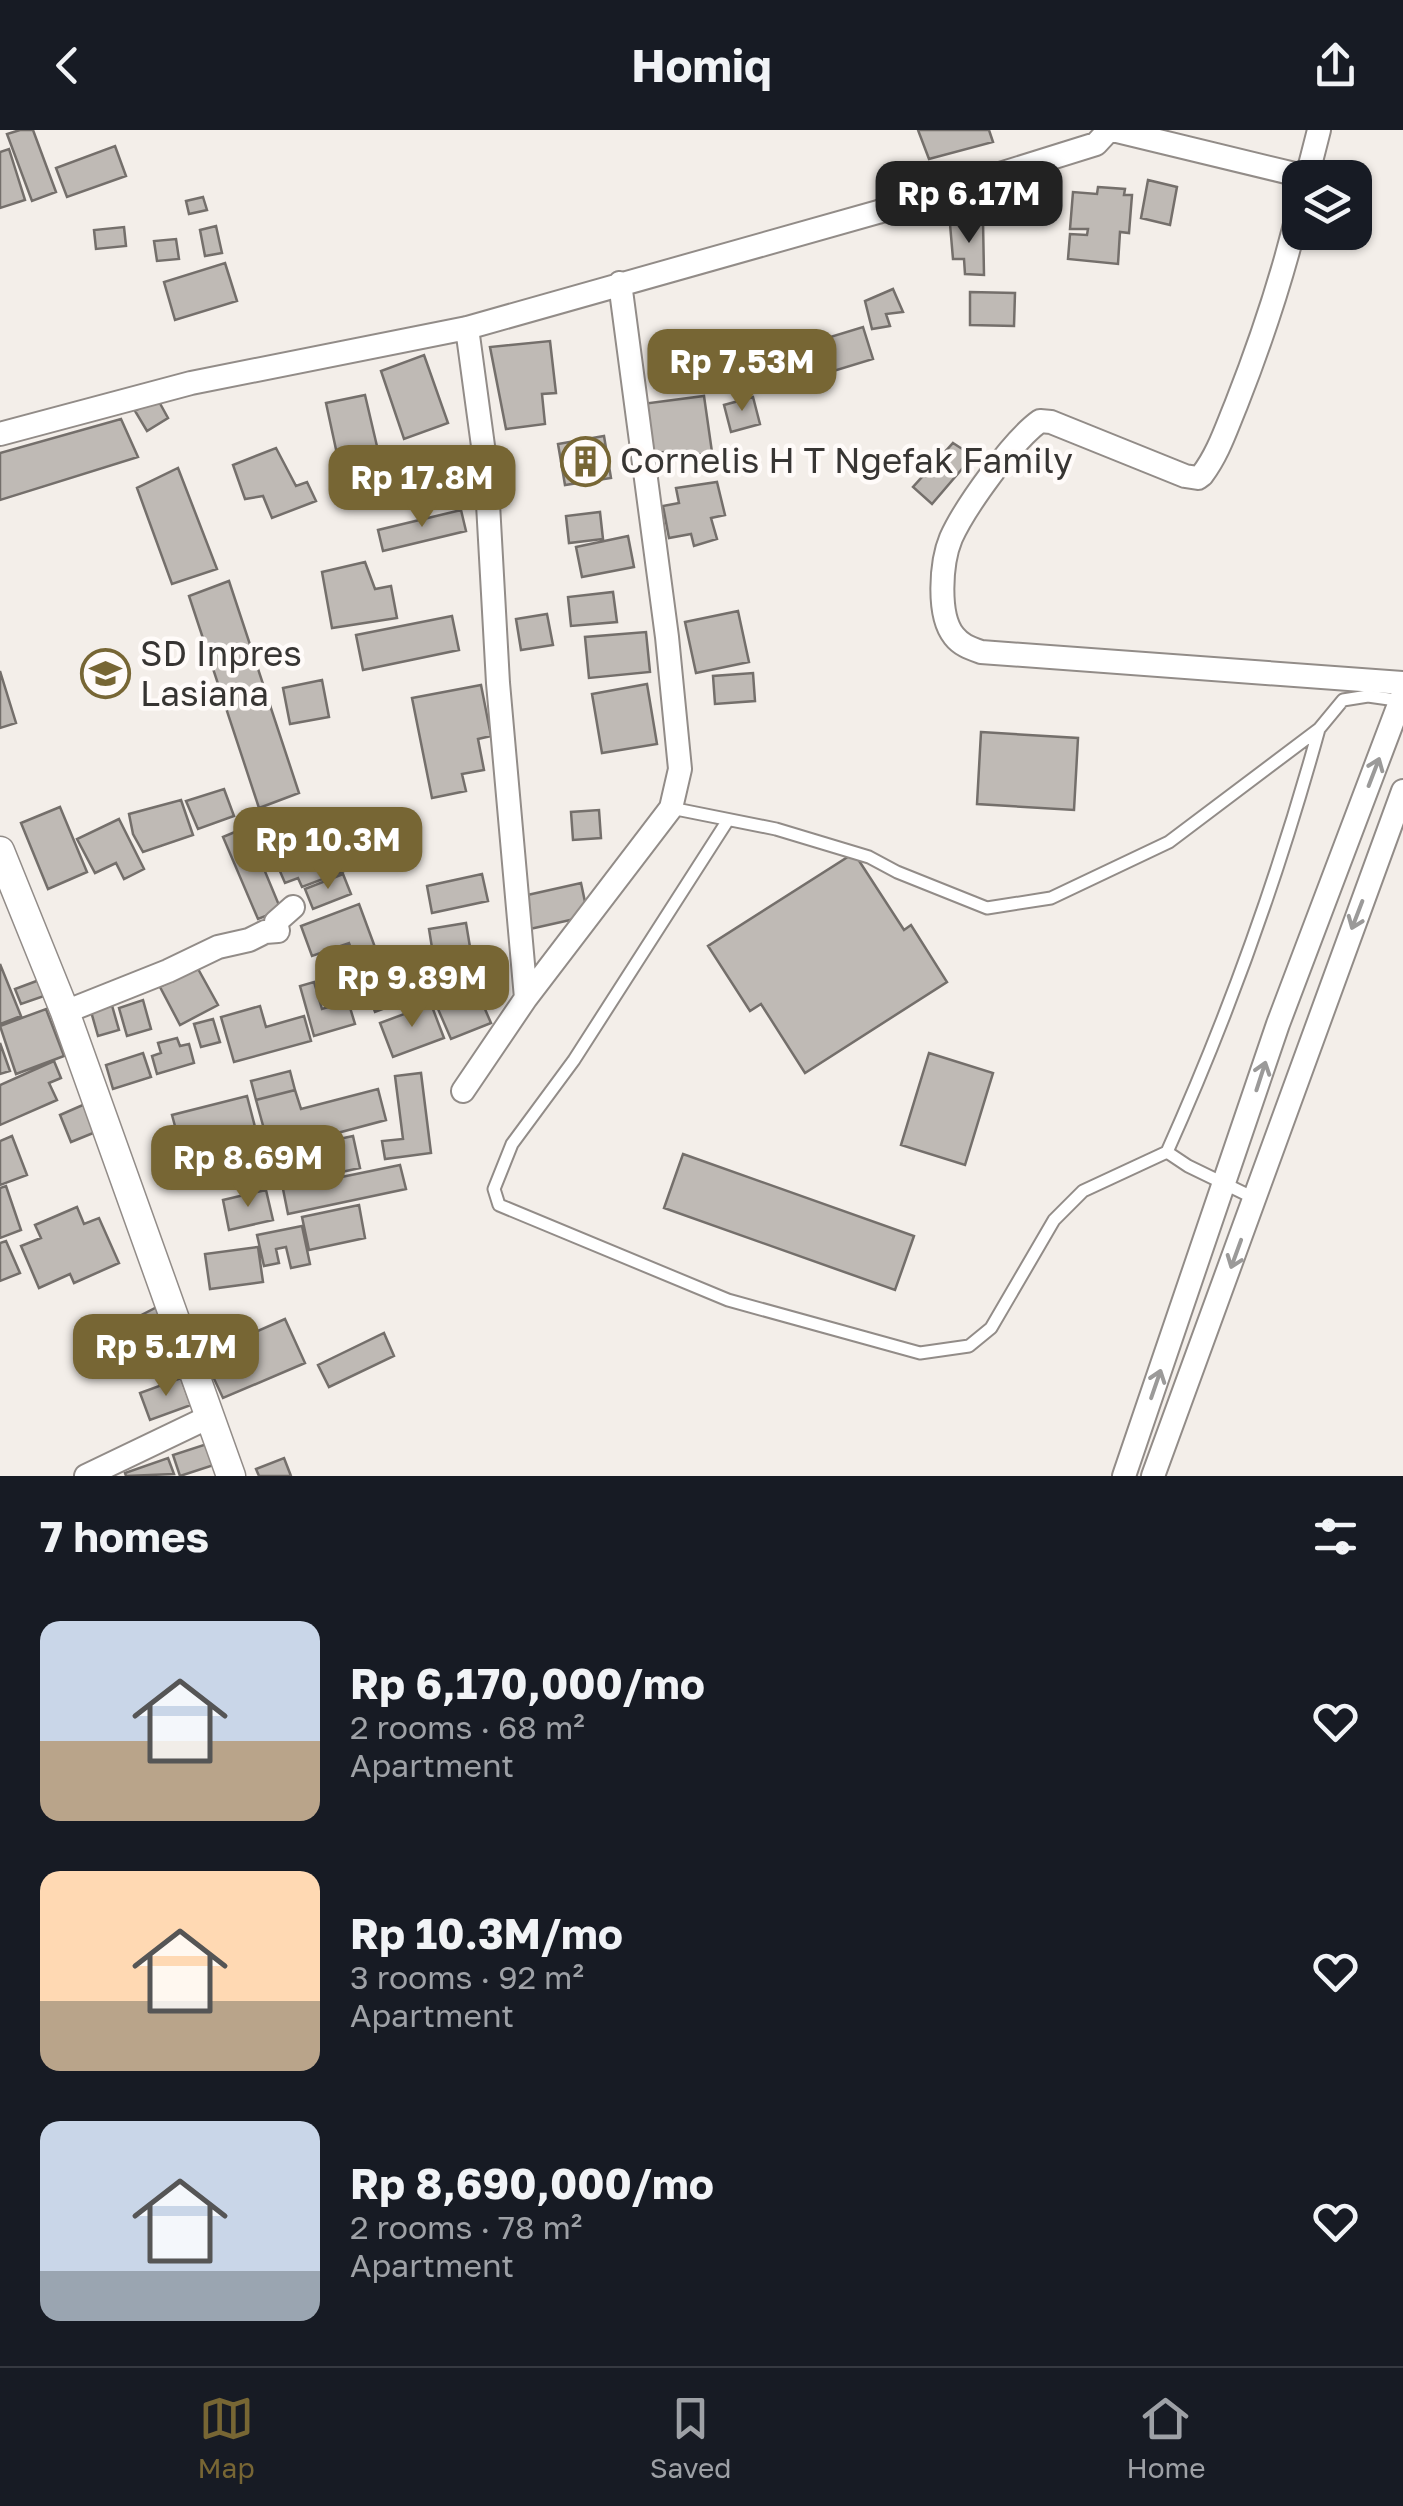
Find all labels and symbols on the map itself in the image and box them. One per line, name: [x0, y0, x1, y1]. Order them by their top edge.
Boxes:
pin: Rp 6.17M: [866, 161, 1072, 246]
pin: Rp 7.53M: [639, 329, 845, 414]
building icon: Cornelis H T Ngefak Family: [559, 435, 611, 487]
place label: Cornelis H T Ngefak Family: [620, 439, 1073, 481]
pin: Rp 17.8M: [319, 445, 525, 530]
place label: SD Inpres Lasiana: [140, 632, 302, 714]
school or university icon: SD Inpres Lasiana: [79, 648, 131, 700]
one-way arrow: [1366, 757, 1384, 788]
pin: Rp 10.3M: [225, 807, 431, 892]
one-way arrow: [1347, 898, 1365, 929]
pin: Rp 9.89M: [309, 945, 515, 1030]
one-way arrow: [1253, 1061, 1271, 1093]
pin: Rp 8.69M: [145, 1125, 351, 1210]
one-way arrow: [1226, 1237, 1244, 1268]
pin: Rp 5.17M: [63, 1314, 269, 1399]
one-way arrow: [1148, 1368, 1166, 1400]

